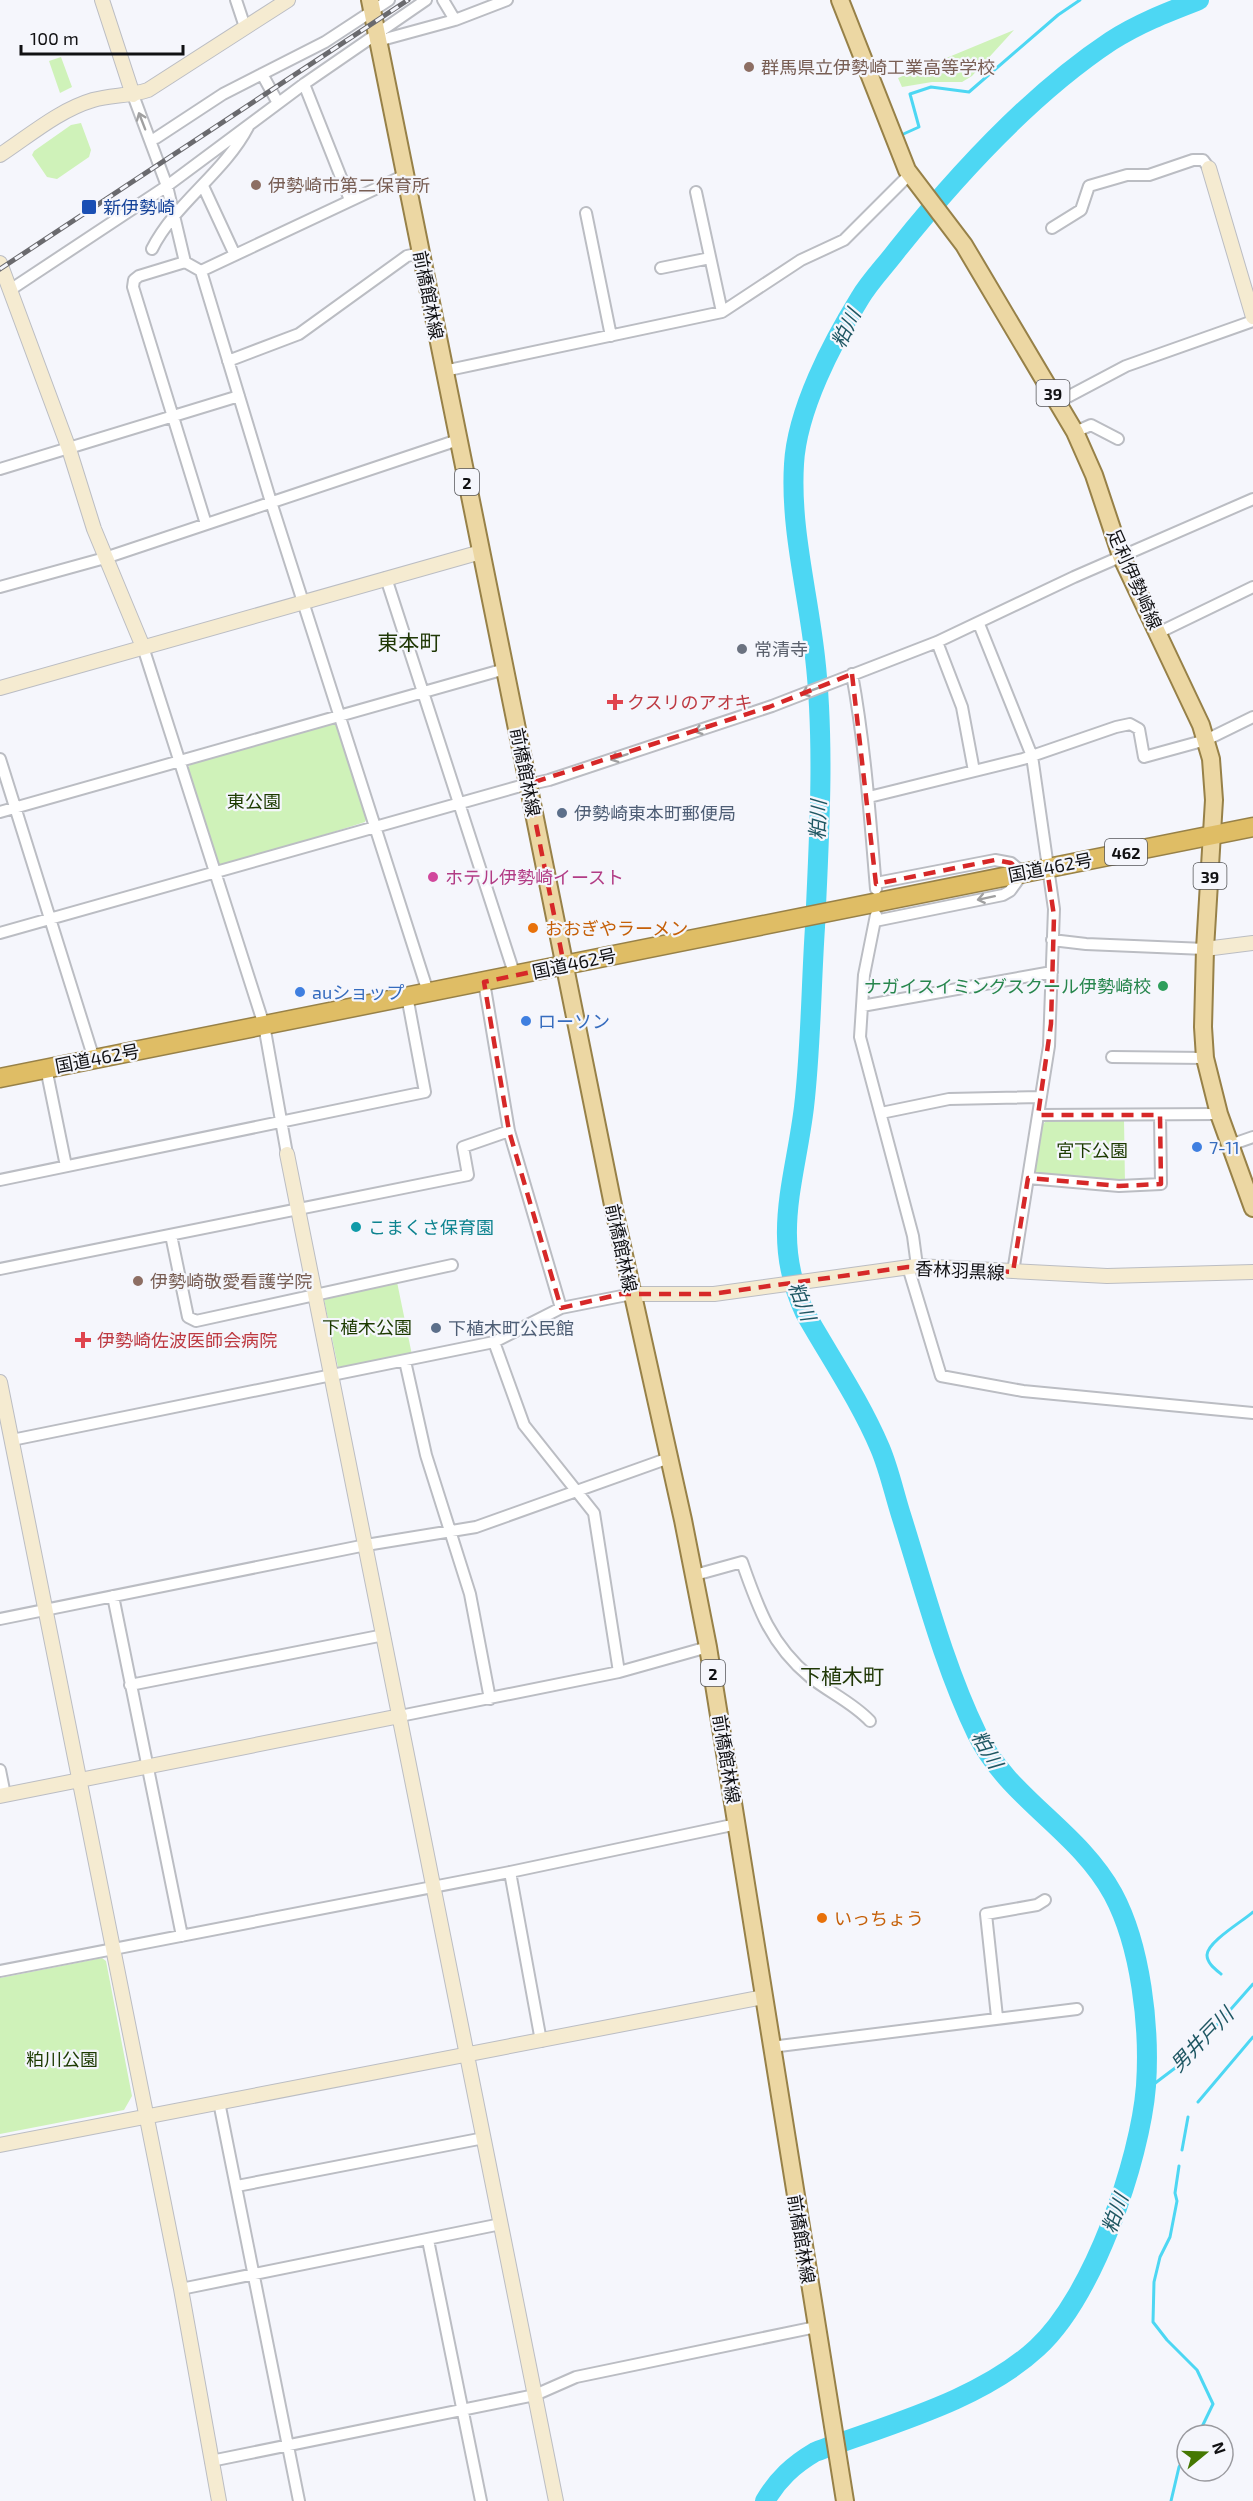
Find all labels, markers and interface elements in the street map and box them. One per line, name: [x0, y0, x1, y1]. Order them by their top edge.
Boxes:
scale bar: [21, 18, 183, 56]
text: 100 m: [30, 27, 79, 49]
place label: 群馬県立伊勢崎工業高等学校: [761, 56, 995, 78]
marker: 群馬県立伊勢崎工業高等学校: [742, 60, 756, 74]
one-way arrow: [136, 112, 147, 131]
place label: 伊勢崎市第二保育所: [268, 174, 430, 196]
marker: 伊勢崎市第二保育所: [249, 178, 263, 192]
place label: 新伊勢崎: [103, 196, 175, 218]
marker: 新伊勢崎: [80, 198, 98, 216]
street label: 前橋館林線: [410, 249, 448, 341]
water label: 粕川: [825, 303, 865, 351]
road number: 39: [1036, 380, 1070, 406]
road number: 2: [455, 469, 479, 495]
street label: 足利伊勢崎線: [1103, 525, 1167, 633]
district label: 東本町: [378, 629, 441, 654]
place label: 常清寺: [754, 638, 808, 660]
marker: 常清寺: [735, 642, 749, 656]
one-way arrow: [801, 686, 819, 697]
place label: クスリのアオキ: [627, 691, 752, 713]
marker: クスリのアオキ: [608, 695, 622, 709]
one-way arrow: [694, 724, 713, 735]
street label: 前橋館林線: [507, 726, 545, 818]
one-way arrow: [610, 752, 629, 763]
park label: 東公園: [227, 790, 281, 812]
water label: 粕川: [804, 798, 830, 840]
place label: 伊勢崎東本町郵便局: [574, 802, 736, 824]
marker: 伊勢崎東本町郵便局: [555, 806, 569, 820]
road number: 462: [1105, 839, 1147, 865]
street label: 国道462号: [1006, 848, 1094, 886]
road number: 39: [1194, 863, 1226, 889]
place label: ホテル伊勢崎イースト: [445, 866, 624, 888]
marker: ホテル伊勢崎イースト: [426, 870, 440, 884]
one-way arrow: [976, 893, 995, 905]
place label: おおぎやラーメン: [545, 917, 688, 939]
marker: おおぎやラーメン: [526, 921, 540, 935]
street label: 国道462号: [530, 943, 618, 983]
place label: ナガイスイミングスクール伊勢崎校: [864, 975, 1151, 997]
marker: ナガイスイミングスクール伊勢崎校: [1156, 979, 1170, 993]
place label: auショップ: [312, 981, 404, 1003]
marker: auショップ: [293, 985, 307, 999]
place label: ローソン: [538, 1010, 610, 1032]
marker: ローソン: [519, 1014, 533, 1028]
street label: 国道462号: [53, 1039, 141, 1077]
place label: 7-11: [1209, 1136, 1240, 1158]
park label: 宮下公園: [1056, 1139, 1128, 1161]
marker: 7-11: [1190, 1140, 1204, 1154]
street label: 前橋館林線: [602, 1202, 642, 1294]
place label: こまくさ保育園: [368, 1216, 494, 1238]
marker: こまくさ保育園: [349, 1220, 363, 1234]
street label: 香林羽黒線: [914, 1257, 1006, 1283]
place label: 伊勢崎敬愛看護学院: [150, 1270, 312, 1292]
marker: 伊勢崎敬愛看護学院: [131, 1274, 145, 1288]
water label: 粕川: [785, 1278, 822, 1326]
park label: 下植木公園: [322, 1316, 412, 1338]
place label: 下植木町公民館: [448, 1317, 574, 1339]
marker: 下植木町公民館: [429, 1321, 443, 1335]
place label: 伊勢崎佐波医師会病院: [97, 1329, 277, 1351]
marker: 伊勢崎佐波医師会病院: [74, 1331, 92, 1349]
road number: 2: [701, 1660, 725, 1686]
district label: 下植木町: [800, 1663, 884, 1688]
street label: 前橋館林線: [709, 1713, 745, 1805]
water label: 粕川: [968, 1726, 1009, 1774]
place label: いっちょう: [834, 1907, 924, 1929]
marker: いっちょう: [815, 1911, 829, 1925]
water label: 男井戸川: [1165, 2000, 1239, 2076]
park label: 粕川公園: [26, 2048, 98, 2070]
water label: 粕川: [1096, 2188, 1133, 2236]
street label: 前橋館林線: [784, 2193, 820, 2285]
north arrow: [1175, 2423, 1235, 2483]
text: N: [1209, 2439, 1231, 2457]

